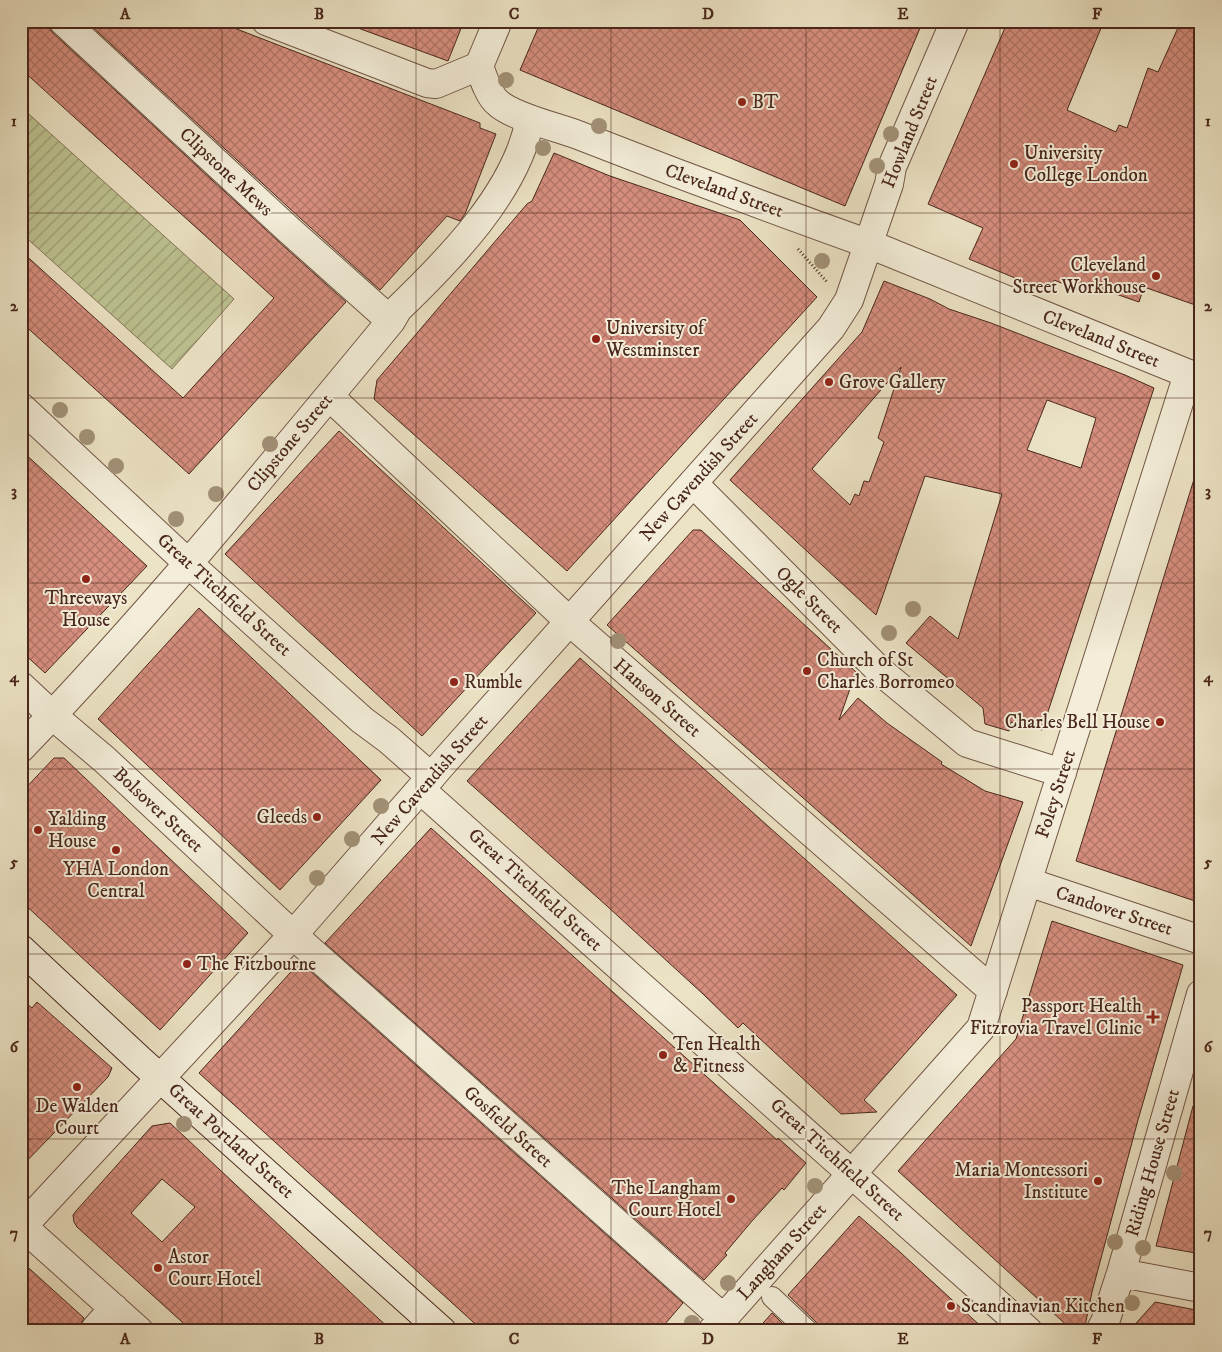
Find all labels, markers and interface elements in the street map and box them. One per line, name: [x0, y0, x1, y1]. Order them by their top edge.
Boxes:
text: A: [119, 4, 131, 24]
text: B: [314, 4, 324, 24]
text: C: [509, 4, 519, 24]
text: D: [702, 4, 714, 24]
text: E: [897, 4, 909, 24]
text: F: [1092, 4, 1102, 24]
street label: Howland Street: [877, 73, 943, 191]
place label: BT: [752, 91, 779, 114]
marker: BT: [736, 96, 748, 108]
text: 1: [11, 111, 17, 131]
text: 1: [1205, 111, 1211, 131]
street label: Clipstone Mews: [174, 123, 278, 221]
place label: University College London: [1024, 142, 1148, 187]
marker: University College London: [1008, 158, 1020, 170]
street label: Cleveland Street: [662, 159, 786, 223]
place label: Cleveland Street Workhouse: [1012, 254, 1147, 299]
marker: Cleveland Street Workhouse: [1150, 270, 1162, 282]
text: 2: [10, 296, 19, 316]
text: 2: [1204, 296, 1213, 316]
street label: Cleveland Street: [1039, 305, 1163, 373]
place label: University of Westminster: [605, 317, 707, 362]
marker: University of Westminster: [590, 333, 602, 345]
place label: Grove Gallery: [839, 371, 946, 394]
marker: Grove Gallery: [823, 376, 835, 388]
street label: Clipstone Street: [242, 389, 338, 497]
street label: New Cavendish Street: [635, 408, 763, 546]
text: 3: [11, 481, 17, 501]
text: 3: [1205, 481, 1211, 501]
street label: Great Titchfield Street: [152, 529, 296, 661]
street label: Ogle Street: [771, 562, 847, 638]
marker: Threeways House: [80, 573, 92, 585]
place label: Threeways House: [45, 587, 127, 632]
place label: Church of St Charles Borromeo: [817, 649, 954, 694]
street label: Hanson Street: [609, 654, 705, 742]
marker: Church of St Charles Borromeo: [801, 665, 813, 677]
text: 4: [8, 667, 19, 687]
text: 4: [1202, 667, 1213, 687]
place label: Rumble: [464, 671, 522, 694]
marker: Rumble: [448, 676, 460, 688]
street label: New Cavendish Street: [367, 710, 493, 850]
place label: Charles Bell House: [1005, 711, 1150, 734]
marker: Charles Bell House: [1154, 716, 1166, 728]
street label: Foley Street: [1031, 747, 1081, 841]
street label: Bolsover Street: [108, 762, 208, 858]
place label: Gleeds: [257, 806, 307, 829]
place label: Yalding House: [48, 808, 107, 853]
marker: Gleeds: [311, 811, 323, 823]
marker: Yalding House: [32, 824, 44, 836]
street label: Great Titchfield Street: [463, 824, 607, 956]
marker: YHA London Central: [110, 844, 122, 856]
text: 5: [9, 852, 18, 872]
text: 5: [1203, 852, 1212, 872]
place label: YHA London Central: [63, 858, 169, 903]
street label: Candover Street: [1053, 881, 1175, 941]
place label: The Fitzbourne: [197, 953, 316, 976]
marker: The Fitzbourne: [181, 958, 193, 970]
place label: Passport Health Fitzrovia Travel Clinic: [970, 995, 1142, 1040]
marker: Passport Health Fitzrovia Travel Clinic: [1146, 1010, 1160, 1024]
place label: Ten Health & Fitness: [673, 1033, 761, 1078]
text: 6: [10, 1037, 20, 1057]
text: 6: [1204, 1037, 1214, 1057]
marker: Ten Health & Fitness: [657, 1049, 669, 1061]
street label: Great Portland Street: [163, 1078, 299, 1204]
marker: De Walden Court: [71, 1081, 83, 1093]
street label: Gosfield Street: [459, 1081, 557, 1173]
street label: Riding House Street: [1121, 1087, 1185, 1239]
street label: Great Titchfield Street: [765, 1094, 909, 1226]
place label: De Walden Court: [35, 1095, 119, 1140]
place label: Maria Montessori Institute: [955, 1159, 1088, 1204]
marker: Maria Montessori Institute: [1092, 1175, 1104, 1187]
place label: The Langham Court Hotel: [612, 1177, 721, 1222]
marker: The Langham Court Hotel: [725, 1193, 737, 1205]
street label: Langham Street: [733, 1199, 831, 1305]
text: 7: [10, 1223, 18, 1243]
text: 7: [1204, 1223, 1212, 1243]
place label: Astor Court Hotel: [168, 1246, 261, 1291]
marker: Astor Court Hotel: [152, 1262, 164, 1274]
place label: Scandinavian Kitchen: [961, 1295, 1125, 1318]
marker: Scandinavian Kitchen: [945, 1300, 957, 1312]
text: A: [119, 1329, 131, 1349]
text: B: [314, 1329, 324, 1349]
text: C: [509, 1329, 519, 1349]
text: D: [702, 1329, 714, 1349]
text: E: [897, 1329, 909, 1349]
text: F: [1092, 1329, 1102, 1349]

